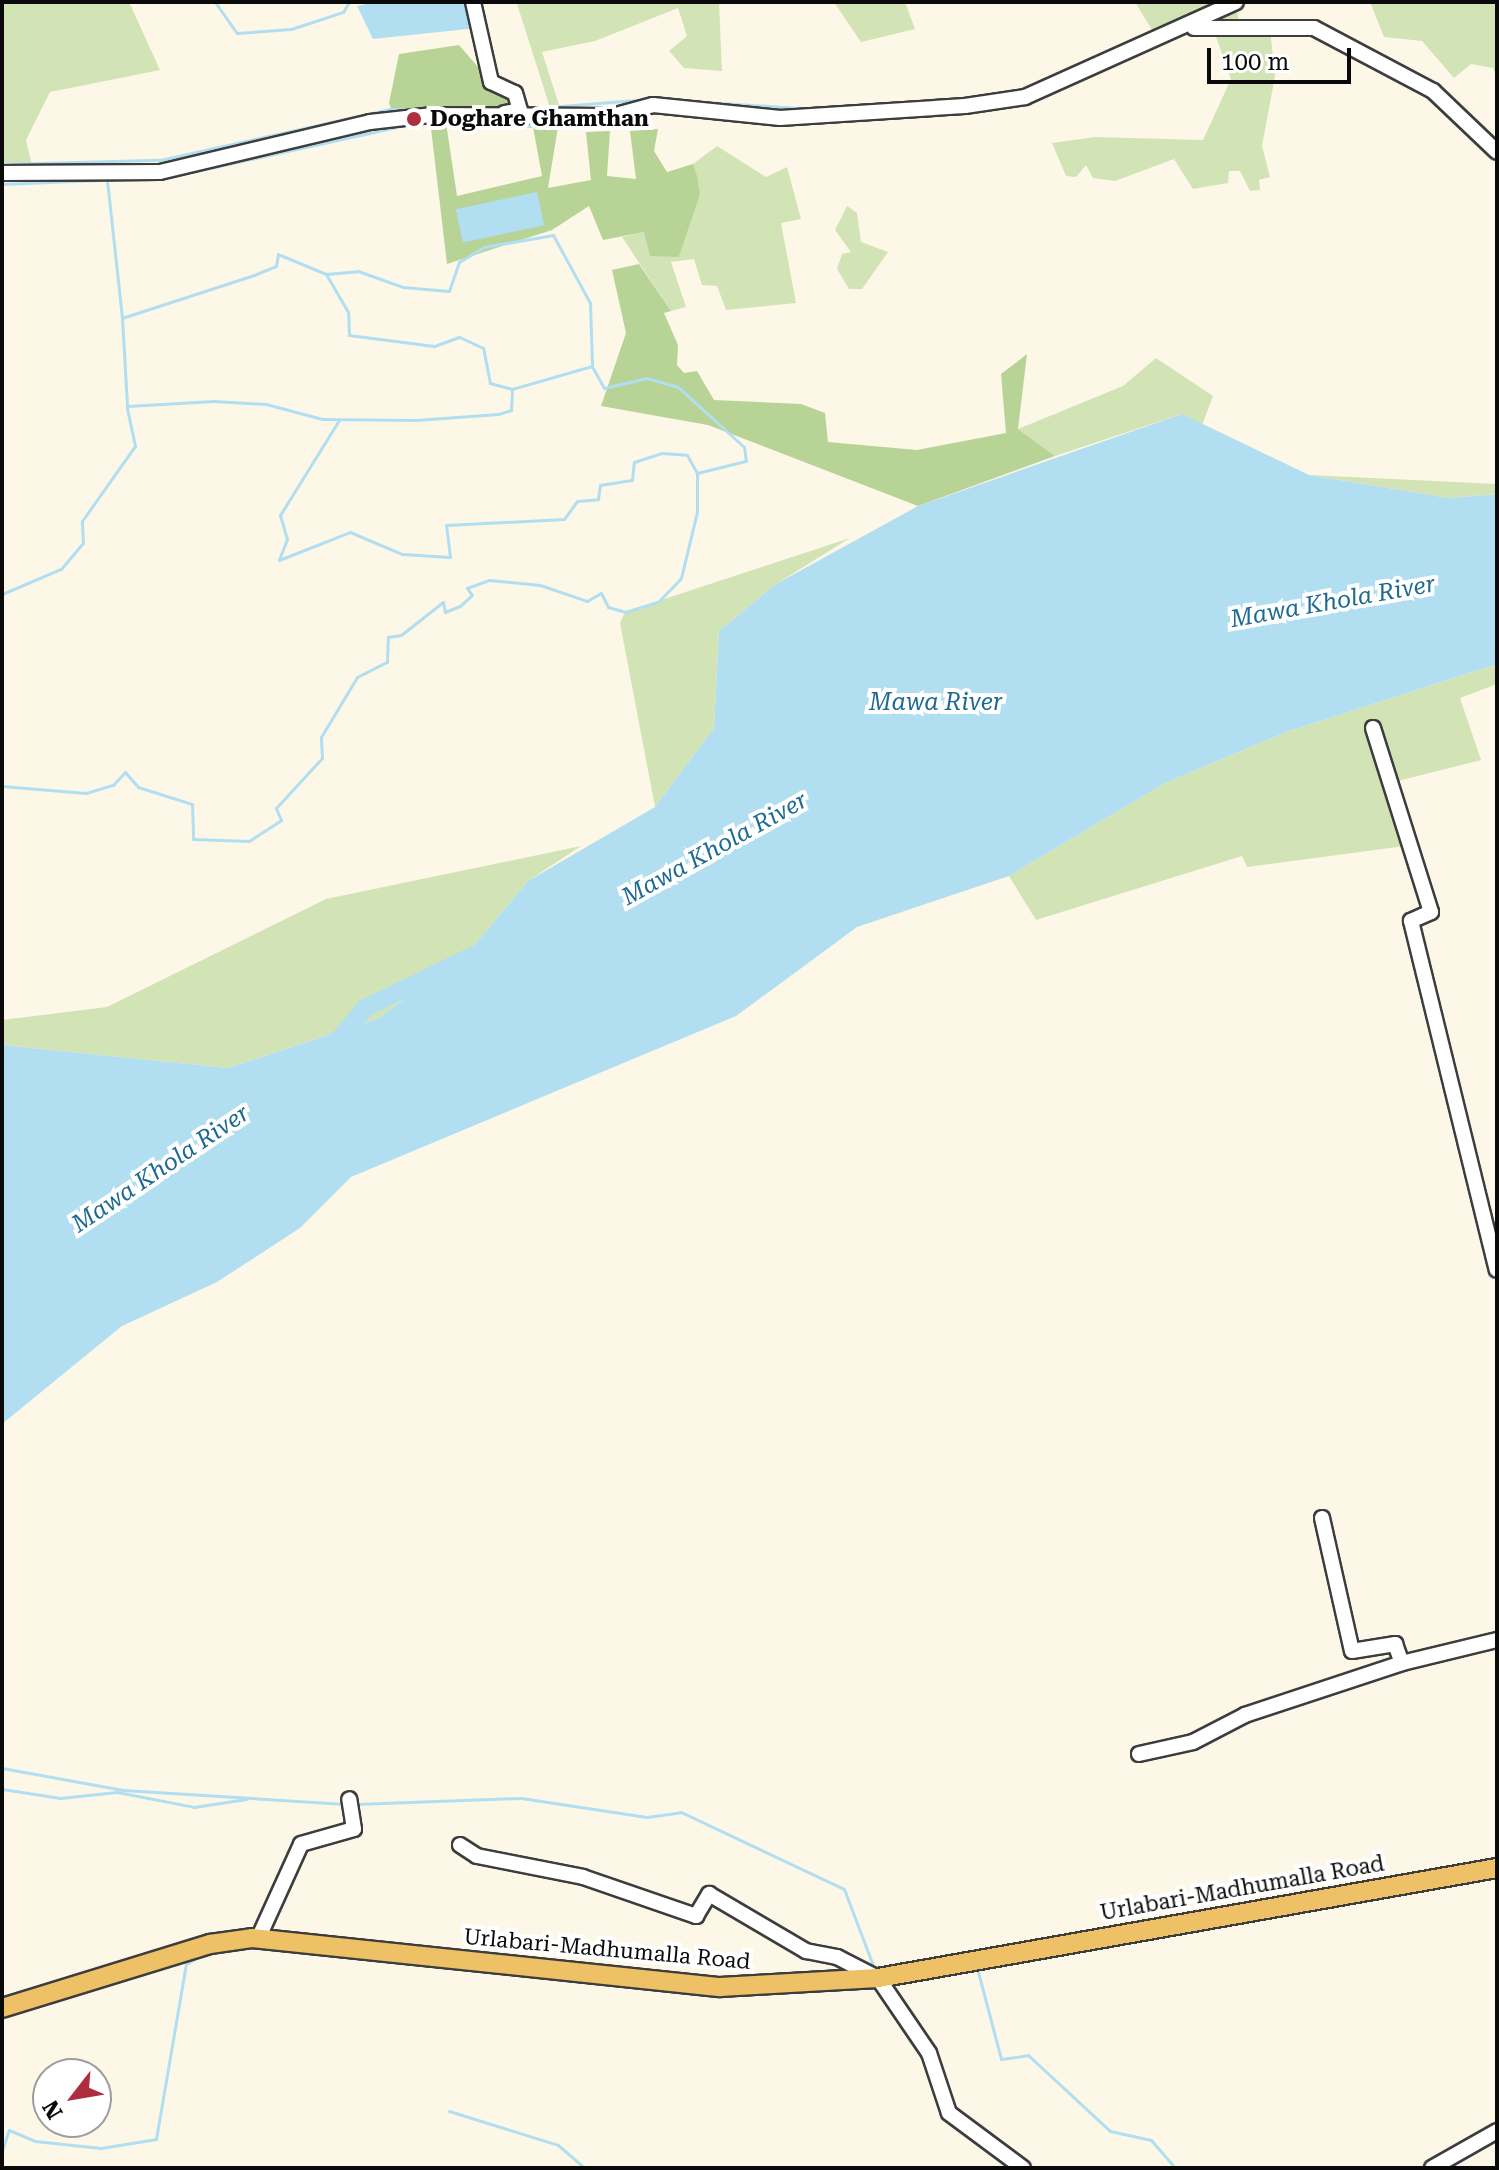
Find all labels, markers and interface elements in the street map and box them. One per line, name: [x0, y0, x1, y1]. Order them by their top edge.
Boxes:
scale bar: [1211, 32, 1355, 82]
text: 100 m: [1221, 48, 1289, 76]
place label: Doghare Ghamthan: [430, 106, 649, 132]
marker: Doghare Ghamthan: [405, 110, 423, 128]
water label: Mawa Khola River: [1228, 570, 1438, 634]
water label: Mawa River: [869, 689, 1003, 717]
water label: Mawa Khola River: [617, 786, 813, 912]
water label: Mawa Khola River: [67, 1099, 255, 1239]
street label: Urlabari-Madhumalla Road: [1098, 1850, 1386, 1926]
street label: Urlabari-Madhumalla Road: [462, 1923, 752, 1975]
north arrow: [32, 2058, 112, 2138]
text: N: [38, 2096, 68, 2123]

